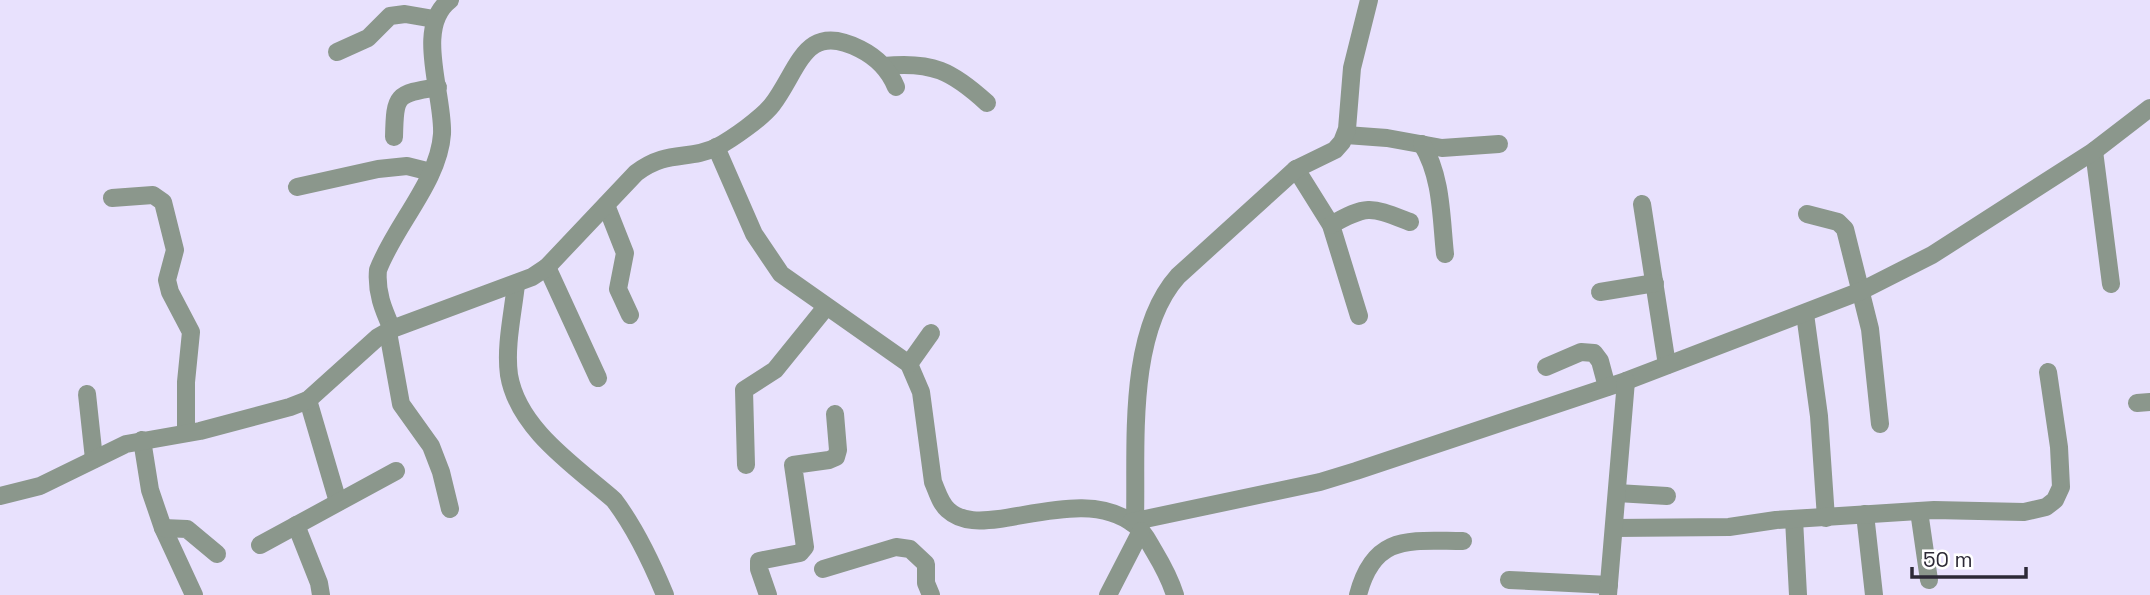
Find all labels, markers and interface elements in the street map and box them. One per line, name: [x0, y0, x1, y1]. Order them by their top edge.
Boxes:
scale bar: [1912, 536, 2026, 580]
text: 50 m: [1923, 546, 1973, 573]

